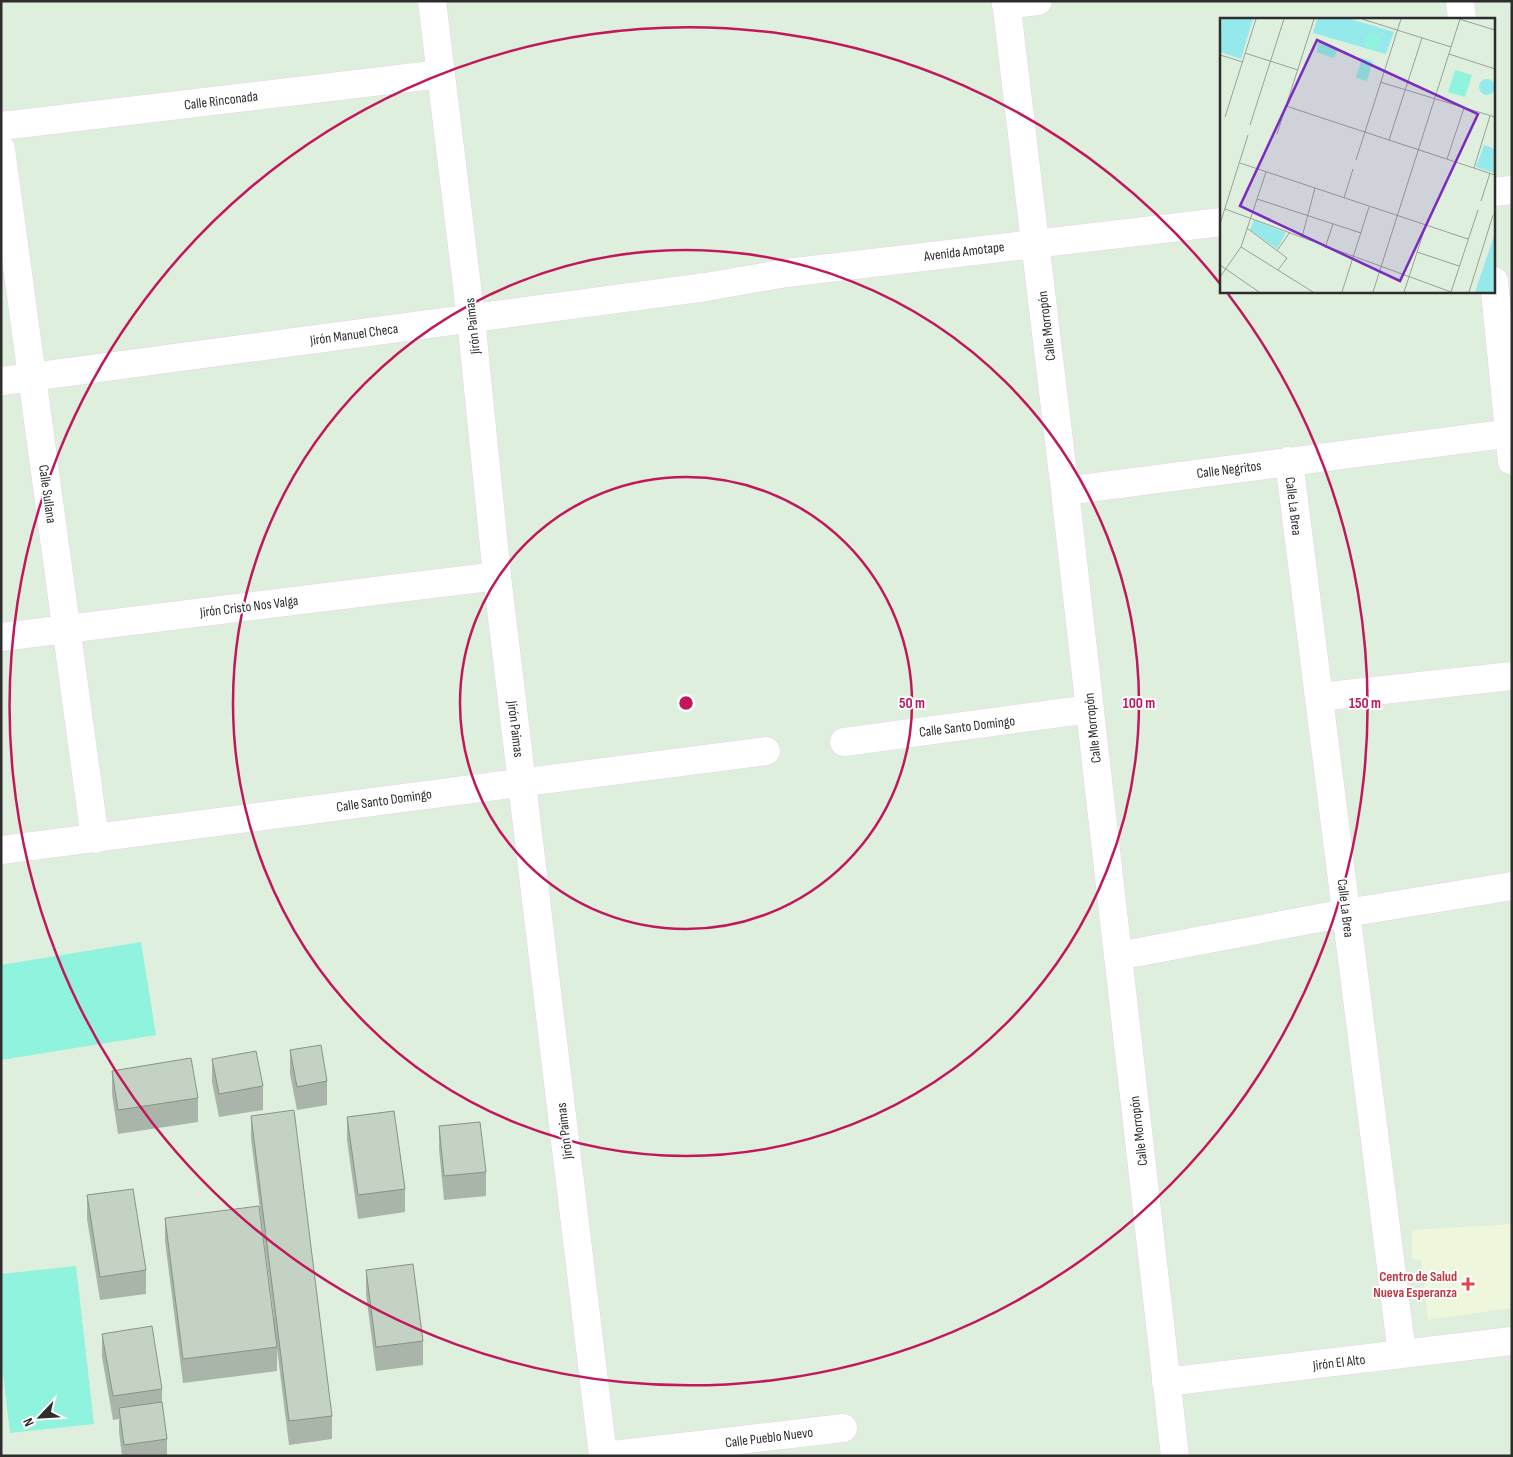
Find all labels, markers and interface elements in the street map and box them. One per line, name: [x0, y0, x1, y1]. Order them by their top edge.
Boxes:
inset map: [1220, 18, 1496, 292]
street label: Calle Rinconada: [183, 88, 259, 113]
street label: Avenida Amotape: [922, 238, 1005, 265]
street label: Calle Morropón: [1034, 290, 1059, 362]
street label: Jirón Paimas: [461, 297, 484, 356]
street label: Jirón Manuel Checa: [308, 320, 399, 349]
street label: Calle Negritos: [1196, 457, 1262, 482]
street label: Calle Sullana: [35, 464, 60, 524]
street label: Calle La Brea: [1281, 476, 1306, 536]
street label: Jirón Cristo Nos Valga: [198, 592, 299, 621]
street label: Calle Morropón: [1080, 692, 1105, 764]
centre of rings: [677, 694, 695, 712]
text: 50 m: [899, 694, 925, 713]
text: 100 m: [1123, 694, 1155, 713]
text: 150 m: [1349, 694, 1381, 713]
street label: Jirón Paimas: [504, 699, 527, 758]
street label: Calle Santo Domingo: [918, 712, 1016, 741]
street label: Calle Santo Domingo: [335, 785, 433, 816]
street label: Calle La Brea: [1333, 878, 1358, 938]
street label: Calle Morropón: [1126, 1095, 1151, 1167]
street label: Jirón Paimas: [553, 1102, 576, 1161]
place label: Centro de Salud Nueva Esperanza: [1373, 1268, 1457, 1301]
marker: Centro de Salud Nueva Esperanza: [1461, 1277, 1475, 1291]
street label: Jirón El Alto: [1311, 1351, 1366, 1374]
north arrow: [15, 1392, 65, 1442]
text: N: [19, 1415, 38, 1429]
street label: Calle Pueblo Nuevo: [724, 1424, 814, 1451]

